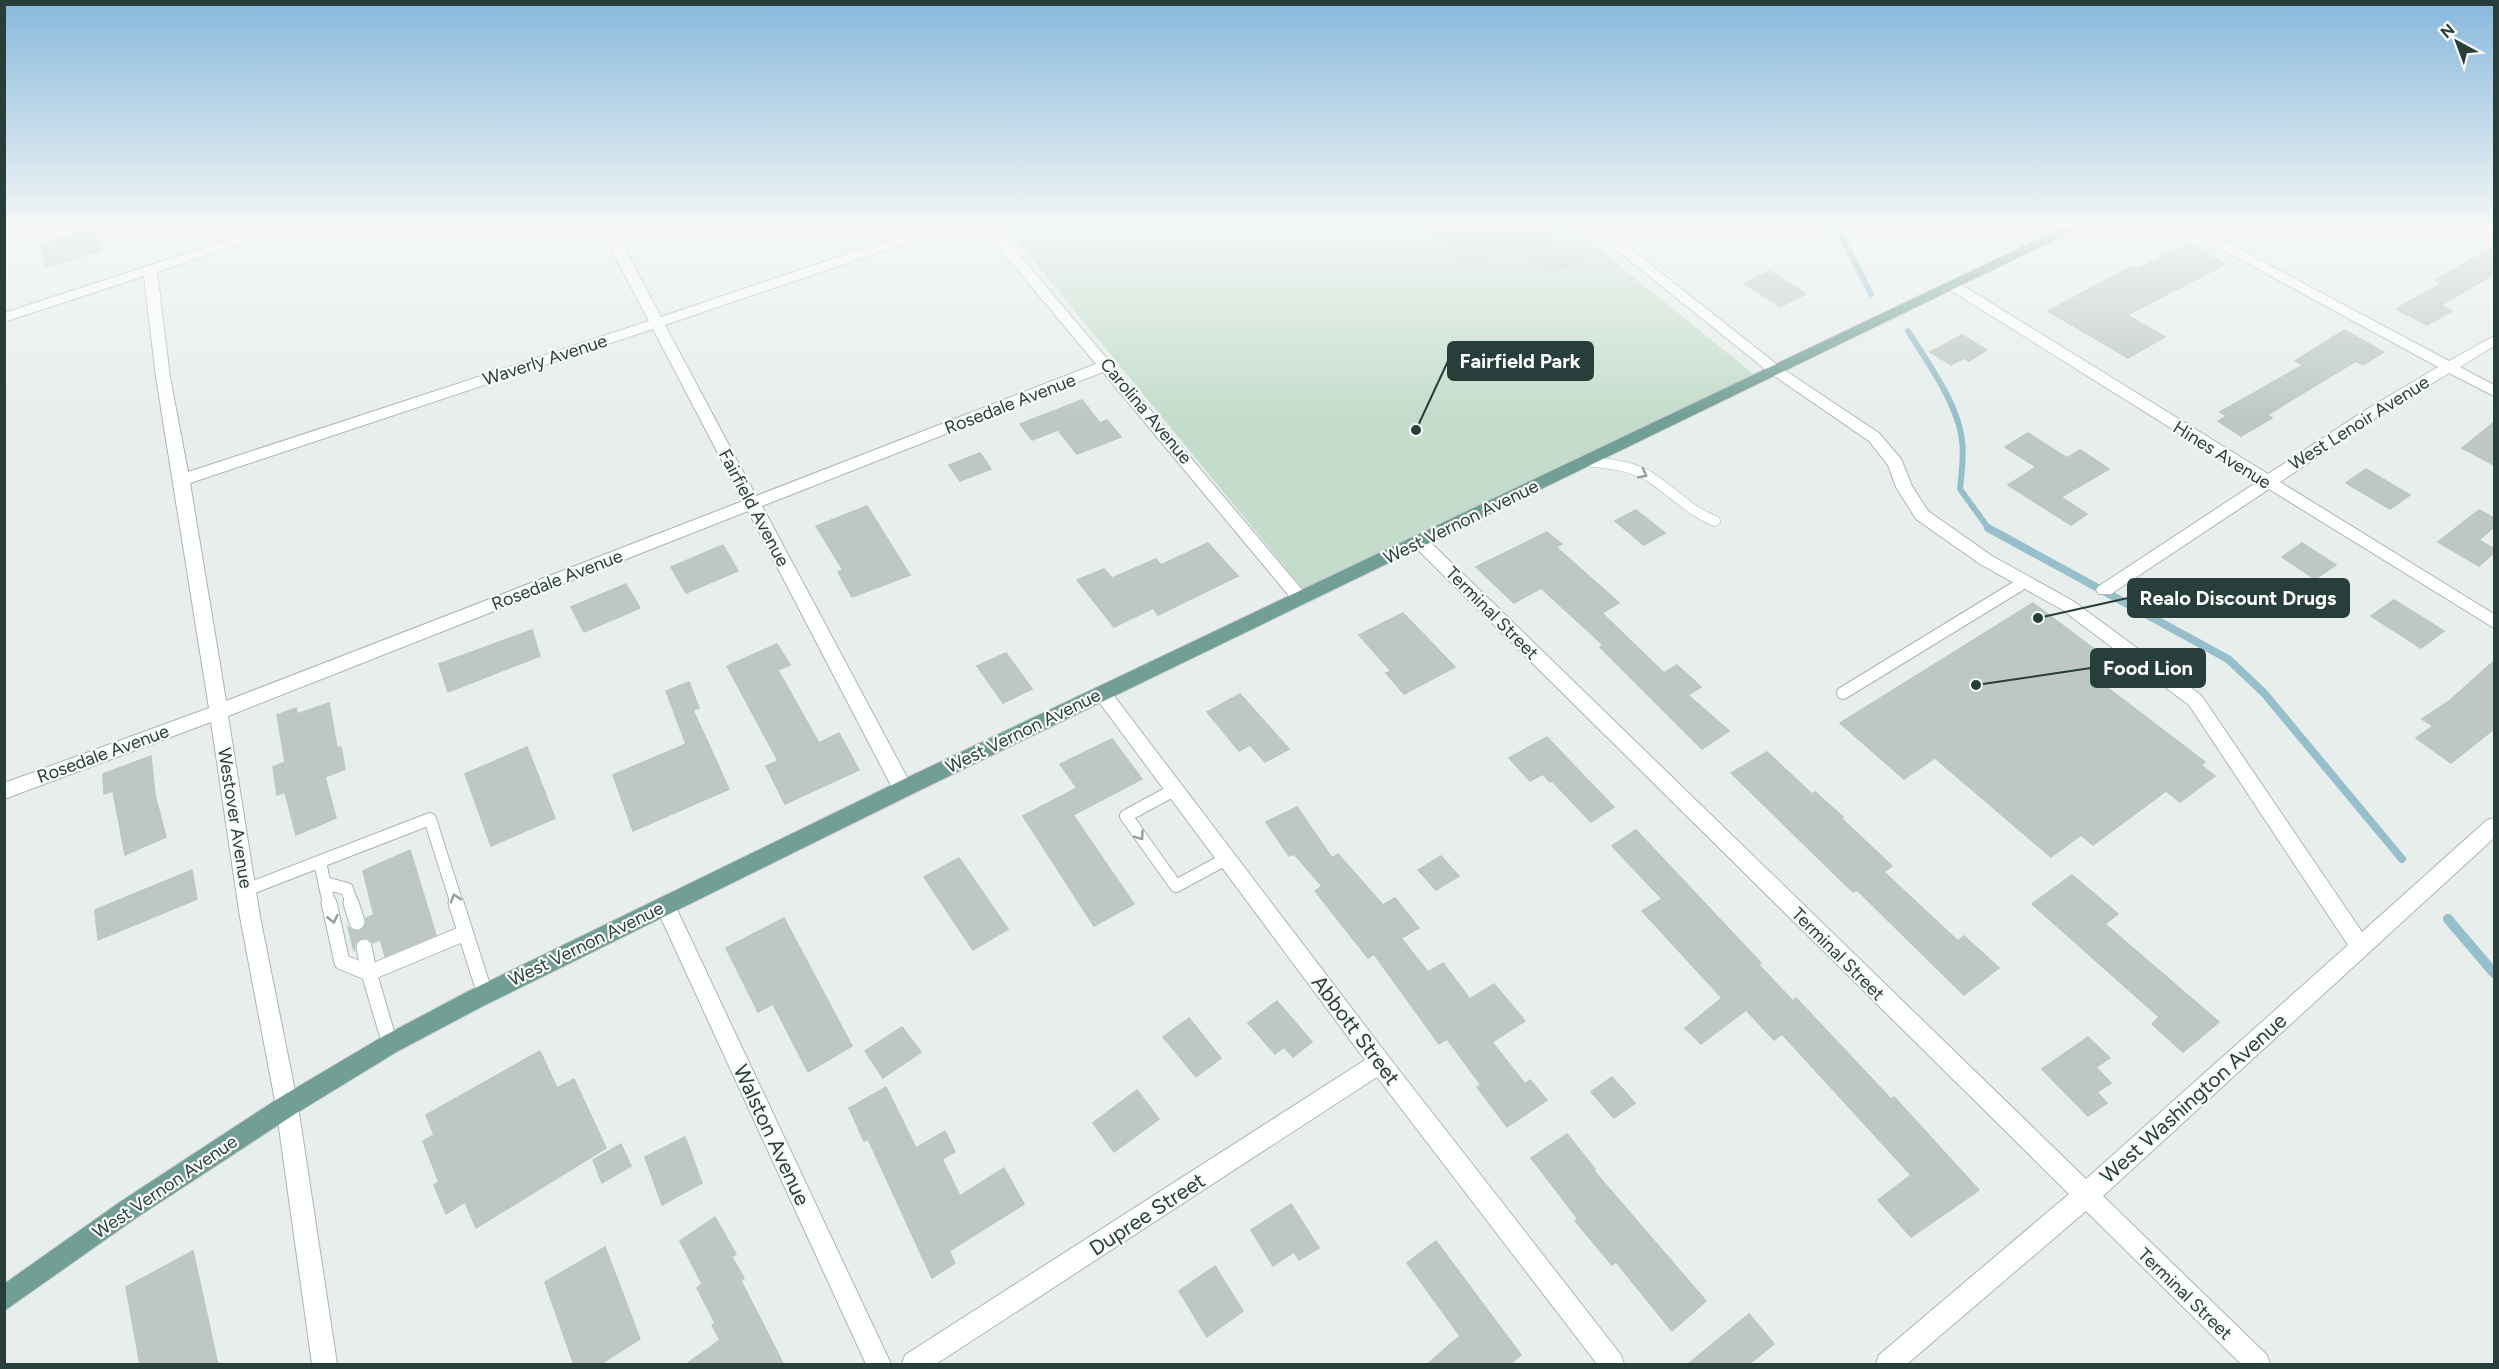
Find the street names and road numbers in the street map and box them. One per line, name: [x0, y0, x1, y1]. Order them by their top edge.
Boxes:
street label: Waverly Avenue: [480, 329, 610, 390]
street label: Carolina Avenue: [1095, 354, 1197, 469]
street label: Rosedale Avenue: [941, 369, 1079, 439]
street label: West Lenoir Avenue: [2285, 371, 2433, 475]
street label: Hines Avenue: [2169, 416, 2275, 494]
street label: Fairfield Avenue: [714, 446, 794, 571]
street label: West Vernon Avenue: [1380, 475, 1542, 569]
street label: Rosedale Avenue: [488, 545, 626, 615]
street label: Terminal Street: [1441, 562, 1543, 664]
street label: West Vernon Avenue: [942, 684, 1104, 778]
street label: Rosedale Avenue: [34, 720, 172, 788]
street label: Westover Avenue: [213, 746, 257, 890]
street label: West Vernon Avenue: [505, 897, 667, 991]
street label: Terminal Street: [1787, 903, 1889, 1005]
street label: Abbott Street: [1307, 970, 1405, 1090]
street label: West Washington Avenue: [2095, 1008, 2291, 1188]
street label: Walston Avenue: [728, 1061, 816, 1209]
street label: West Vernon Avenue: [89, 1130, 242, 1244]
street label: Dupree Street: [1085, 1167, 1209, 1261]
street label: Terminal Street: [2133, 1244, 2237, 1345]

